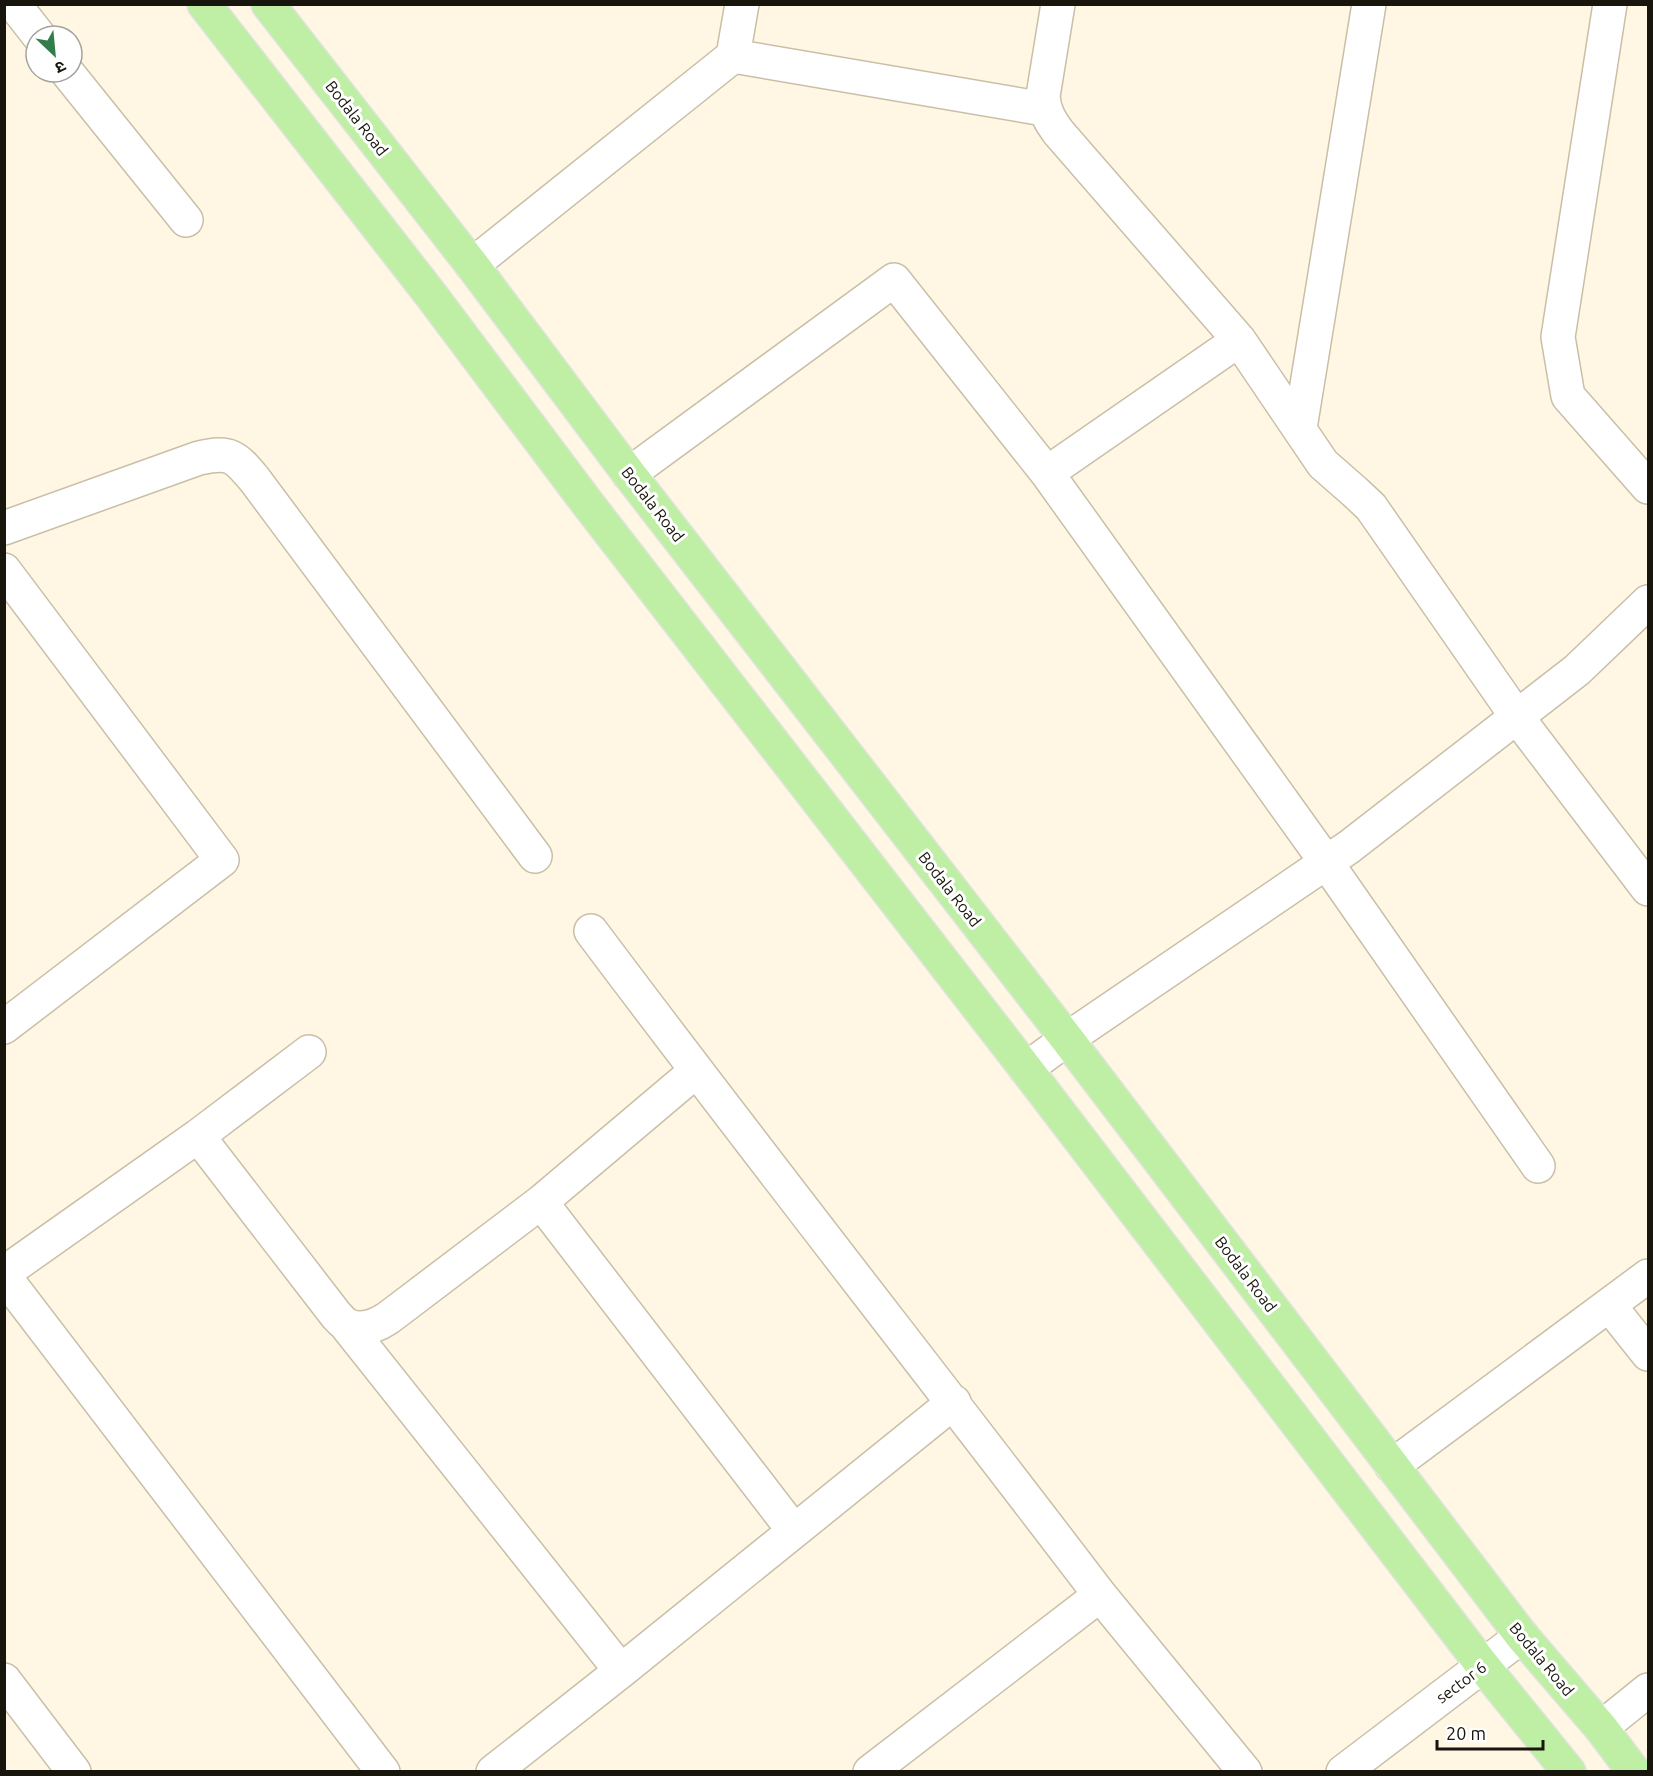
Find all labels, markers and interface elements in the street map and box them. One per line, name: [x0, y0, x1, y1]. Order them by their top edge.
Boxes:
north arrow: [24, 24, 84, 84]
text: उ: [52, 57, 69, 78]
street label: Bodala Road: [322, 77, 392, 159]
street label: Bodala Road: [618, 463, 688, 545]
street label: Bodala Road: [915, 848, 985, 930]
street label: Bodala Road: [1212, 1233, 1280, 1315]
street label: Bodala Road: [1506, 1619, 1578, 1699]
street label: sector 6: [1433, 1657, 1489, 1707]
scale bar: [1437, 1713, 1544, 1751]
text: 20 m: [1446, 1723, 1486, 1743]

